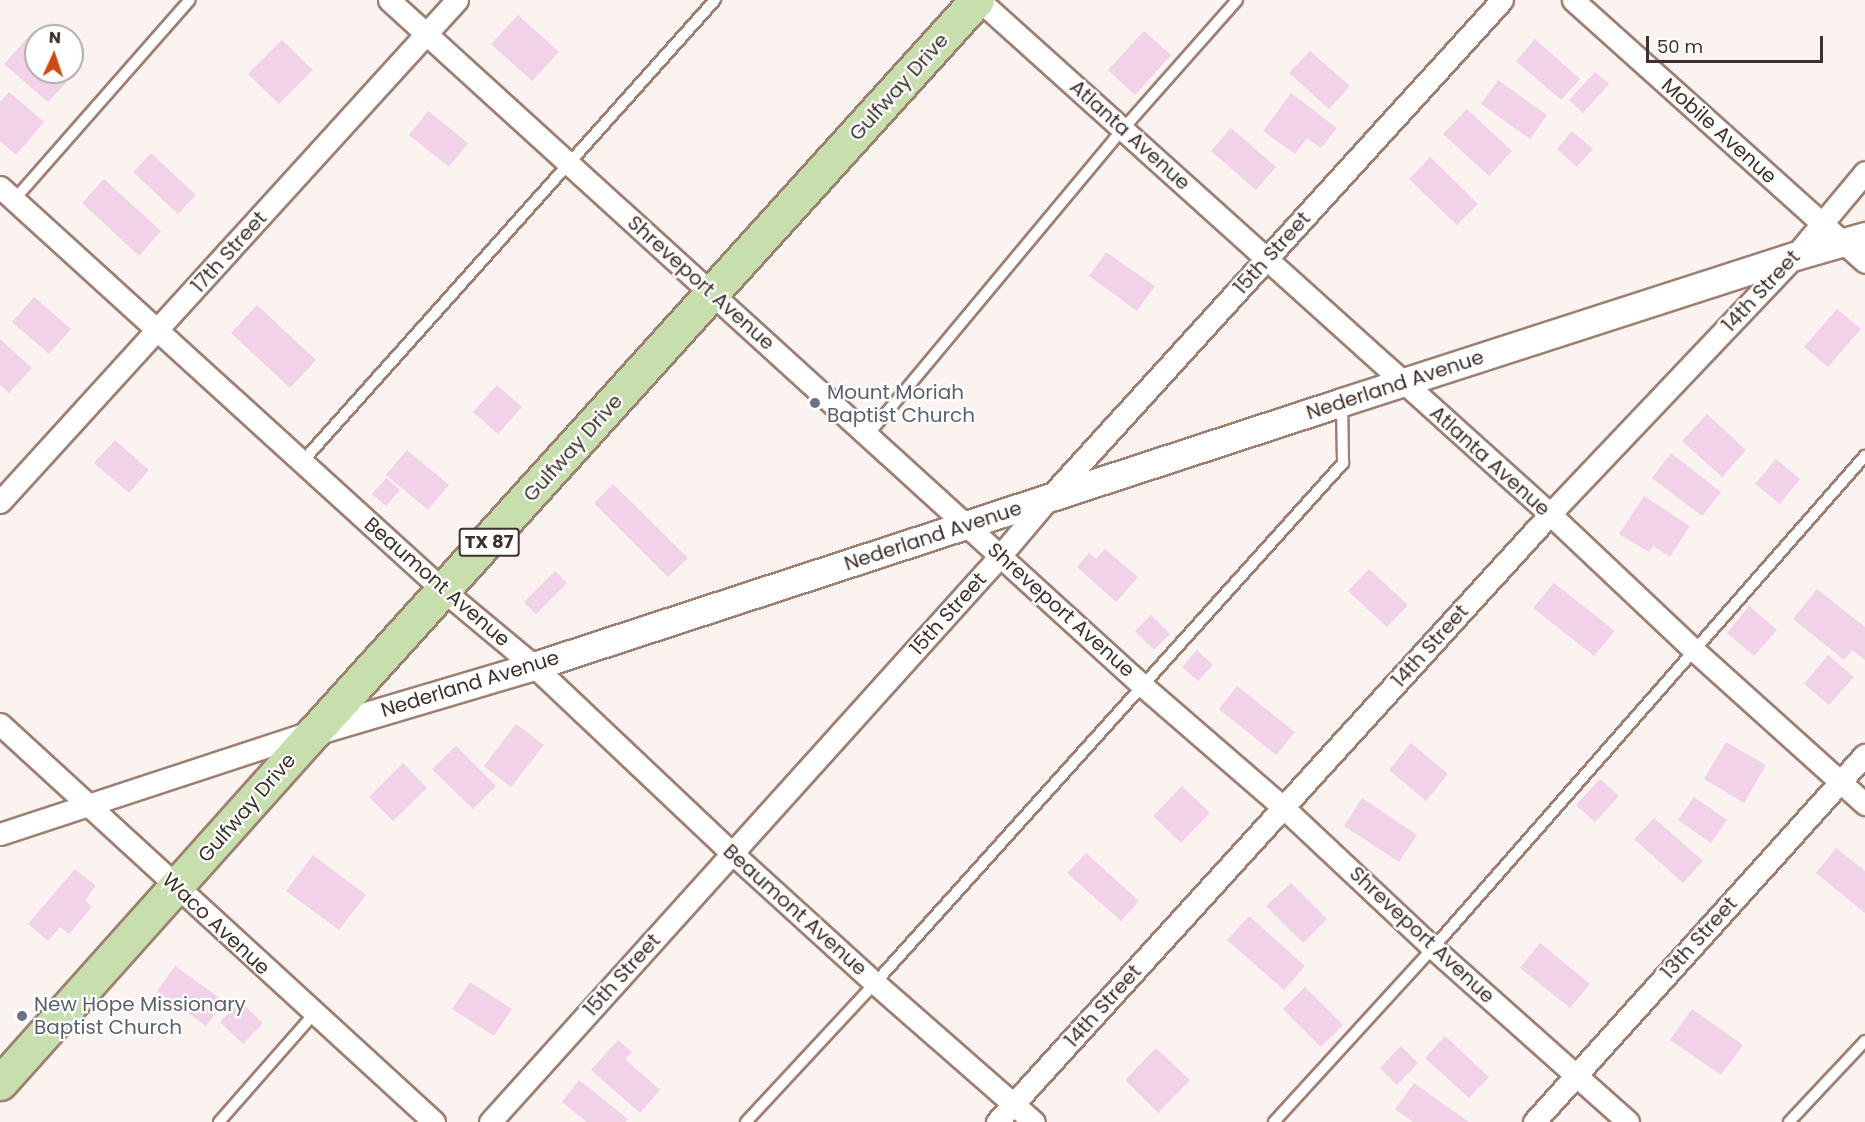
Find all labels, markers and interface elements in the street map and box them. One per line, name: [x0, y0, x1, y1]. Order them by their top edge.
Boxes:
north arrow: [24, 24, 84, 84]
scale bar: [1649, 24, 1826, 62]
text: N: [48, 26, 61, 49]
street label: Gulfway Drive: [844, 28, 954, 146]
text: 50 m: [1657, 34, 1703, 59]
street label: Mobile Avenue: [1657, 73, 1781, 189]
street label: Atlanta Avenue: [1065, 75, 1195, 195]
street label: 17th Street: [186, 206, 272, 298]
street label: 15th Street: [1229, 207, 1315, 299]
street label: Shreveport Avenue: [623, 211, 779, 355]
street label: 14th Street: [1717, 245, 1805, 337]
street label: Nederland Avenue: [1303, 345, 1487, 425]
place label: Mount Moriah Baptist Church: [827, 380, 975, 427]
street label: Gulfway Drive: [518, 389, 628, 507]
marker: Mount Moriah Baptist Church: [808, 396, 822, 410]
street label: Atlanta Avenue: [1425, 401, 1555, 521]
street label: Nederland Avenue: [841, 496, 1025, 576]
street label: Beaumont Avenue: [359, 512, 515, 652]
road number: TX 87: [458, 527, 520, 557]
street label: Shreveport Avenue: [983, 538, 1139, 682]
street label: 15th Street: [905, 568, 991, 660]
street label: 14th Street: [1387, 600, 1473, 692]
street label: Nederland Avenue: [378, 645, 562, 723]
street label: Gulfway Drive: [193, 749, 301, 867]
street label: Beaumont Avenue: [718, 839, 872, 981]
street label: Shreveport Avenue: [1345, 862, 1499, 1008]
street label: Waco Avenue: [157, 868, 275, 980]
street label: 13th Street: [1656, 892, 1742, 984]
street label: 15th Street: [579, 929, 665, 1021]
street label: 14th Street: [1060, 960, 1146, 1052]
place label: New Hope Missionary Baptist Church: [34, 993, 246, 1040]
marker: New Hope Missionary Baptist Church: [15, 1009, 29, 1023]

